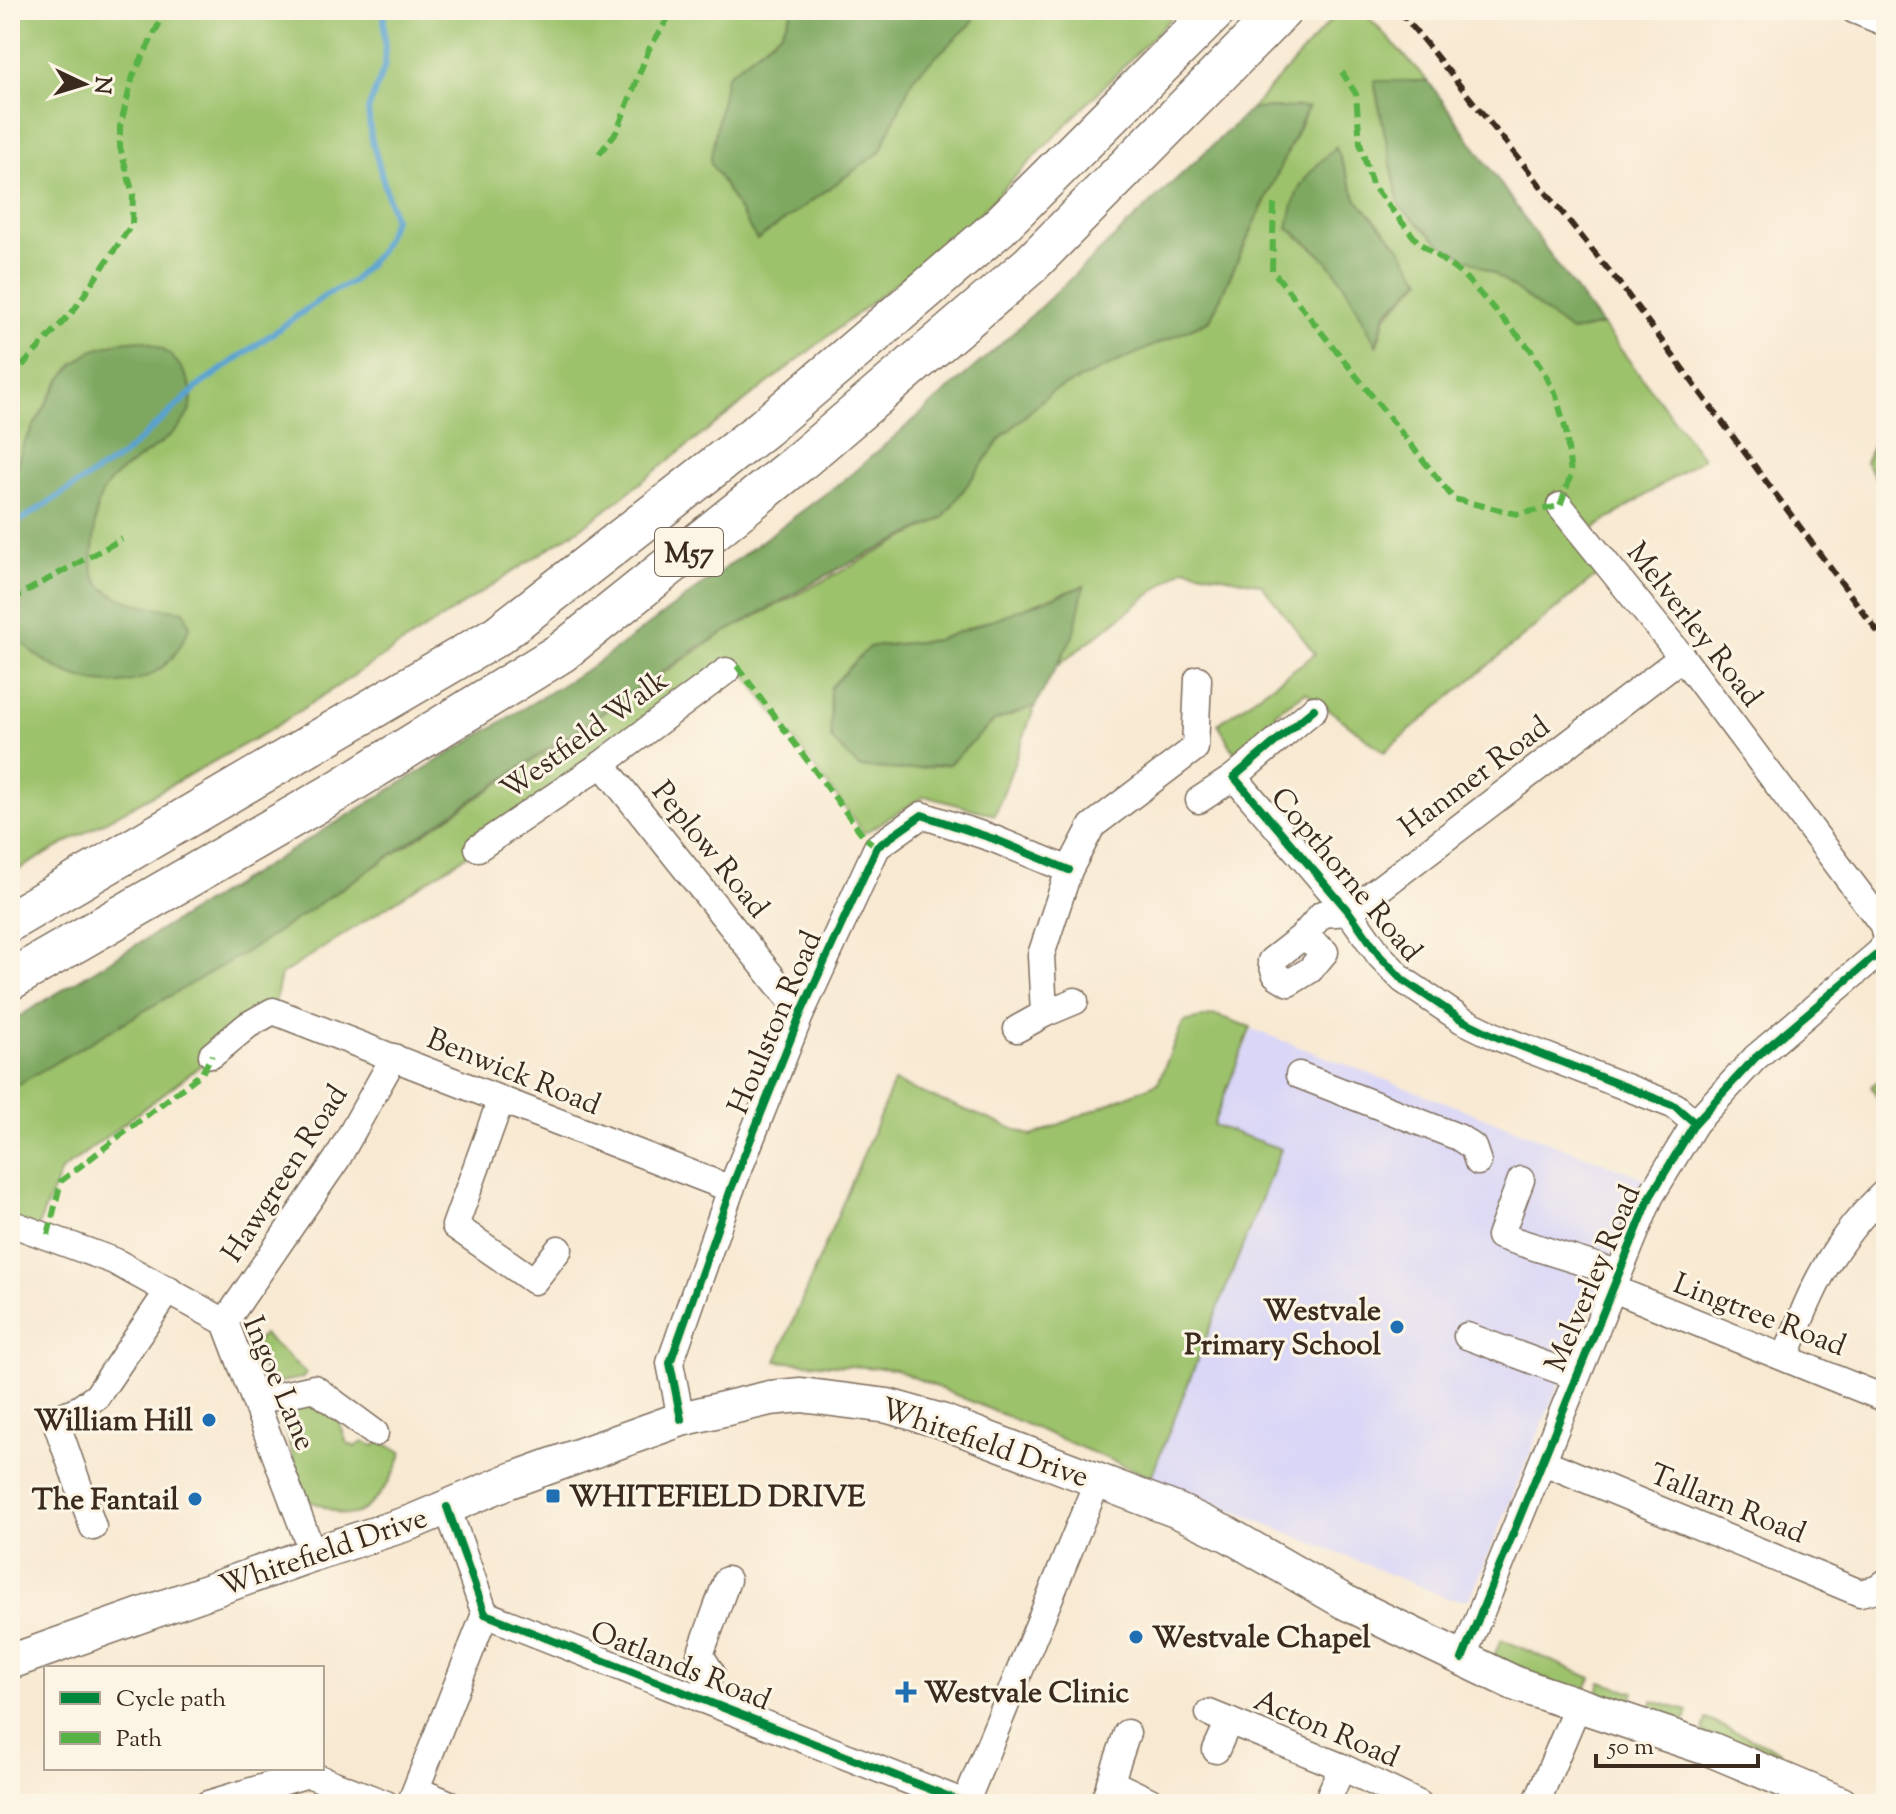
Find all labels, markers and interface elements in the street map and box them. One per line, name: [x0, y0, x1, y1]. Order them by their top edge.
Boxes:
north arrow: [44, 44, 124, 124]
text: N: [84, 75, 118, 95]
road number: M57: [655, 528, 723, 576]
street label: Melverley Road: [1615, 534, 1771, 717]
street label: Westfield Walk: [493, 660, 678, 812]
street label: Hanmer Road: [1391, 707, 1560, 849]
street label: Peplow Road: [640, 773, 778, 929]
street label: Copthorne Road: [1259, 779, 1431, 972]
street label: Houlston Road: [718, 924, 834, 1122]
street label: Benwick Road: [420, 1019, 607, 1128]
street label: Hawgreen Road: [212, 1077, 360, 1272]
street label: Melverley Road: [1536, 1179, 1653, 1379]
street label: Lingtree Road: [1666, 1264, 1852, 1369]
place label: Westvale Primary School: [1184, 1291, 1382, 1368]
street label: Ingoe Lane: [230, 1310, 325, 1458]
marker: Westvale Primary School: [1388, 1318, 1406, 1336]
street label: Whitefield Drive: [875, 1389, 1094, 1500]
place label: William Hill: [34, 1401, 194, 1444]
marker: William Hill: [200, 1411, 218, 1429]
street label: Tallarn Road: [1642, 1454, 1812, 1556]
place label: WHITEFIELD DRIVE: [569, 1477, 866, 1520]
place label: The Fantail: [32, 1480, 180, 1523]
marker: WHITEFIELD DRIVE: [544, 1487, 562, 1505]
marker: The Fantail: [186, 1490, 204, 1508]
street label: Whitefield Drive: [214, 1498, 433, 1609]
street label: Oatlands Road: [583, 1611, 777, 1723]
place label: Westvale Chapel: [1152, 1618, 1371, 1661]
marker: Westvale Chapel: [1127, 1628, 1145, 1646]
legend: [44, 1666, 324, 1770]
place label: Westvale Clinic: [924, 1673, 1130, 1716]
street label: Acton Road: [1246, 1680, 1406, 1780]
marker: Westvale Clinic: [895, 1681, 917, 1703]
text: Cycle path: [116, 1683, 226, 1717]
scale bar: [1596, 1718, 1758, 1768]
text: Path: [116, 1723, 162, 1757]
text: 50 m: [1606, 1731, 1654, 1765]

